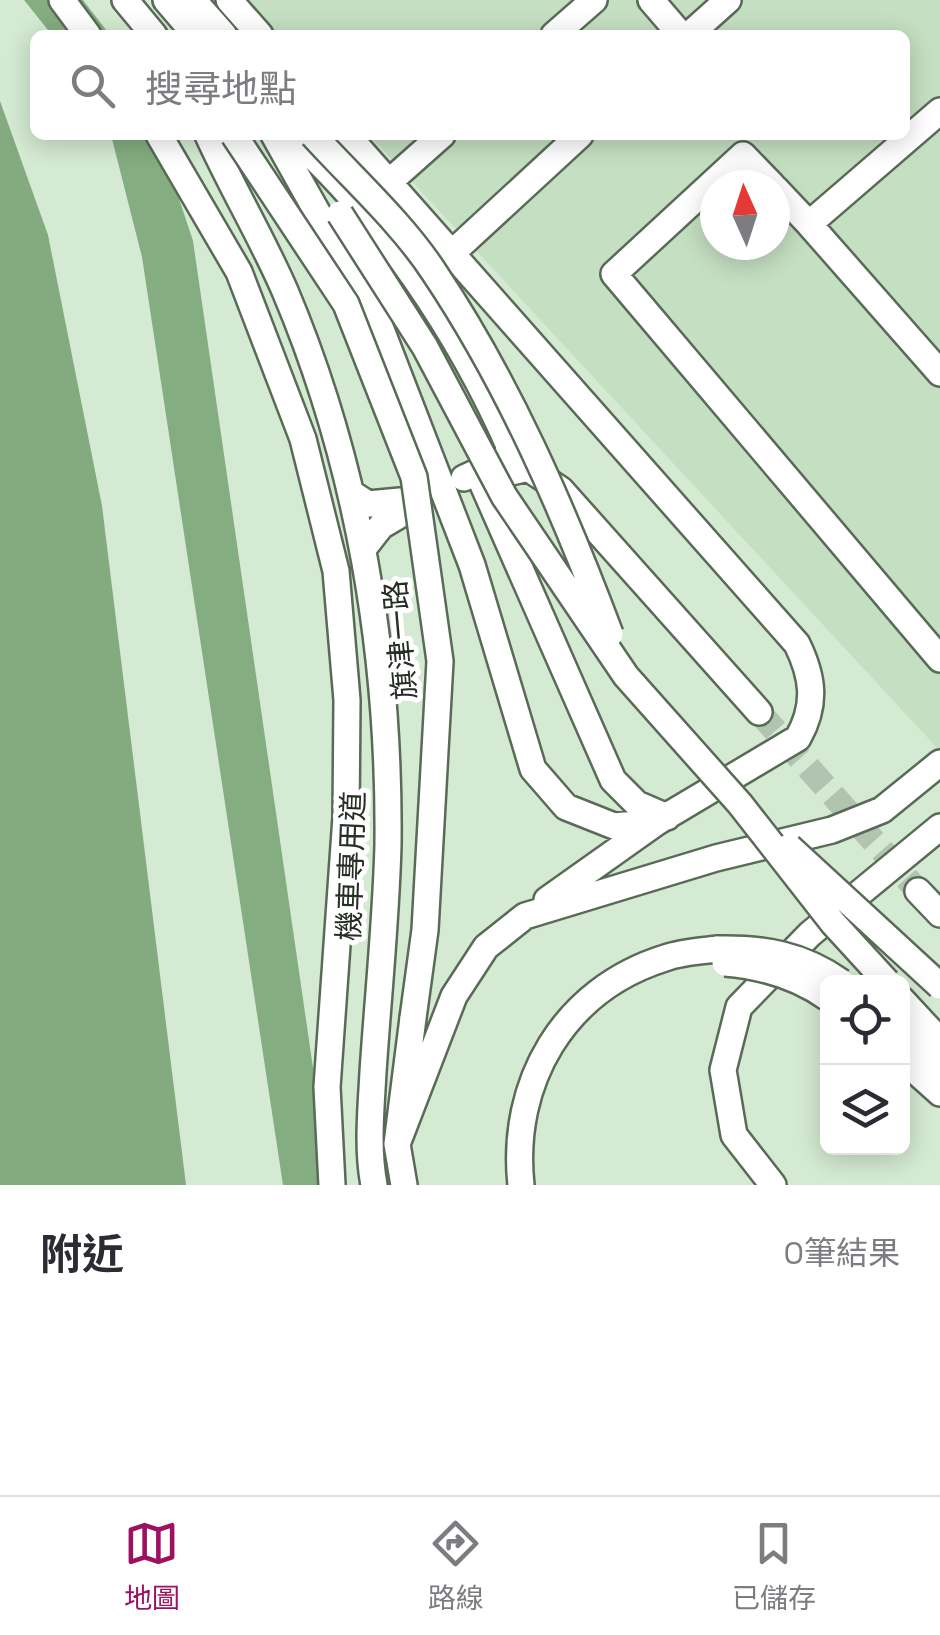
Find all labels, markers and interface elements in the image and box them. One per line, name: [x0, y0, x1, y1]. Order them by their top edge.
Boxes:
search box: [30, 30, 910, 140]
icon: search: [65, 58, 120, 113]
text: 搜尋地點: [145, 65, 297, 113]
north arrow: [700, 170, 790, 260]
street label: 旗津一路: [375, 579, 425, 701]
street label: 機車專用道: [329, 790, 373, 942]
map controls: [820, 975, 910, 1155]
button: locate: [820, 975, 910, 1065]
button: layers: [820, 1065, 910, 1155]
text: 附近: [40, 1228, 124, 1281]
text: 0筆結果: [783, 1233, 900, 1273]
tab: 地圖: [124, 1516, 180, 1616]
tab: 路線: [428, 1516, 484, 1616]
tab: 已儲存: [732, 1516, 816, 1616]

